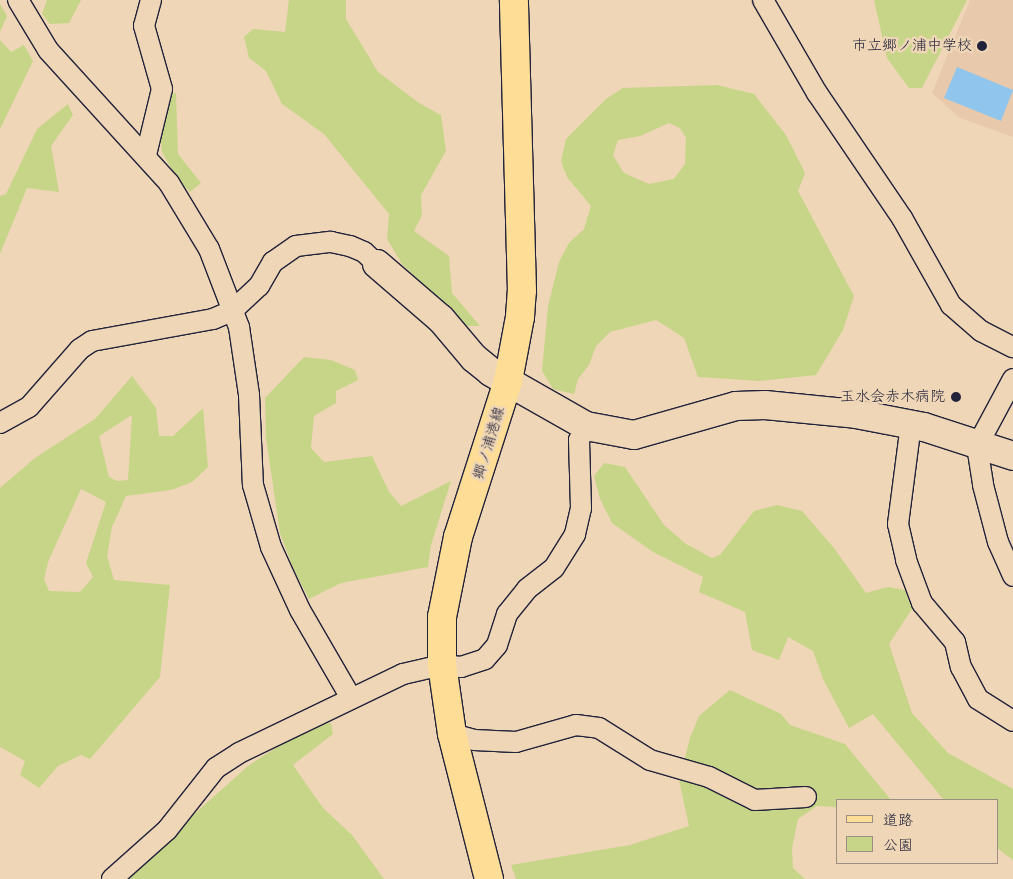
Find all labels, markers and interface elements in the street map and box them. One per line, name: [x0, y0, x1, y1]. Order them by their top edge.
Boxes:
place label: 市立郷ノ浦中学校: [852, 37, 972, 55]
marker: 市立郷ノ浦中学校: [976, 40, 988, 52]
place label: 玉水会赤木病院: [840, 388, 945, 406]
marker: 玉水会赤木病院: [949, 390, 963, 404]
street label: 郷ノ浦港線: [469, 405, 509, 481]
legend: [836, 799, 998, 864]
text: 道路: [883, 811, 913, 830]
text: 公園: [883, 836, 913, 855]

